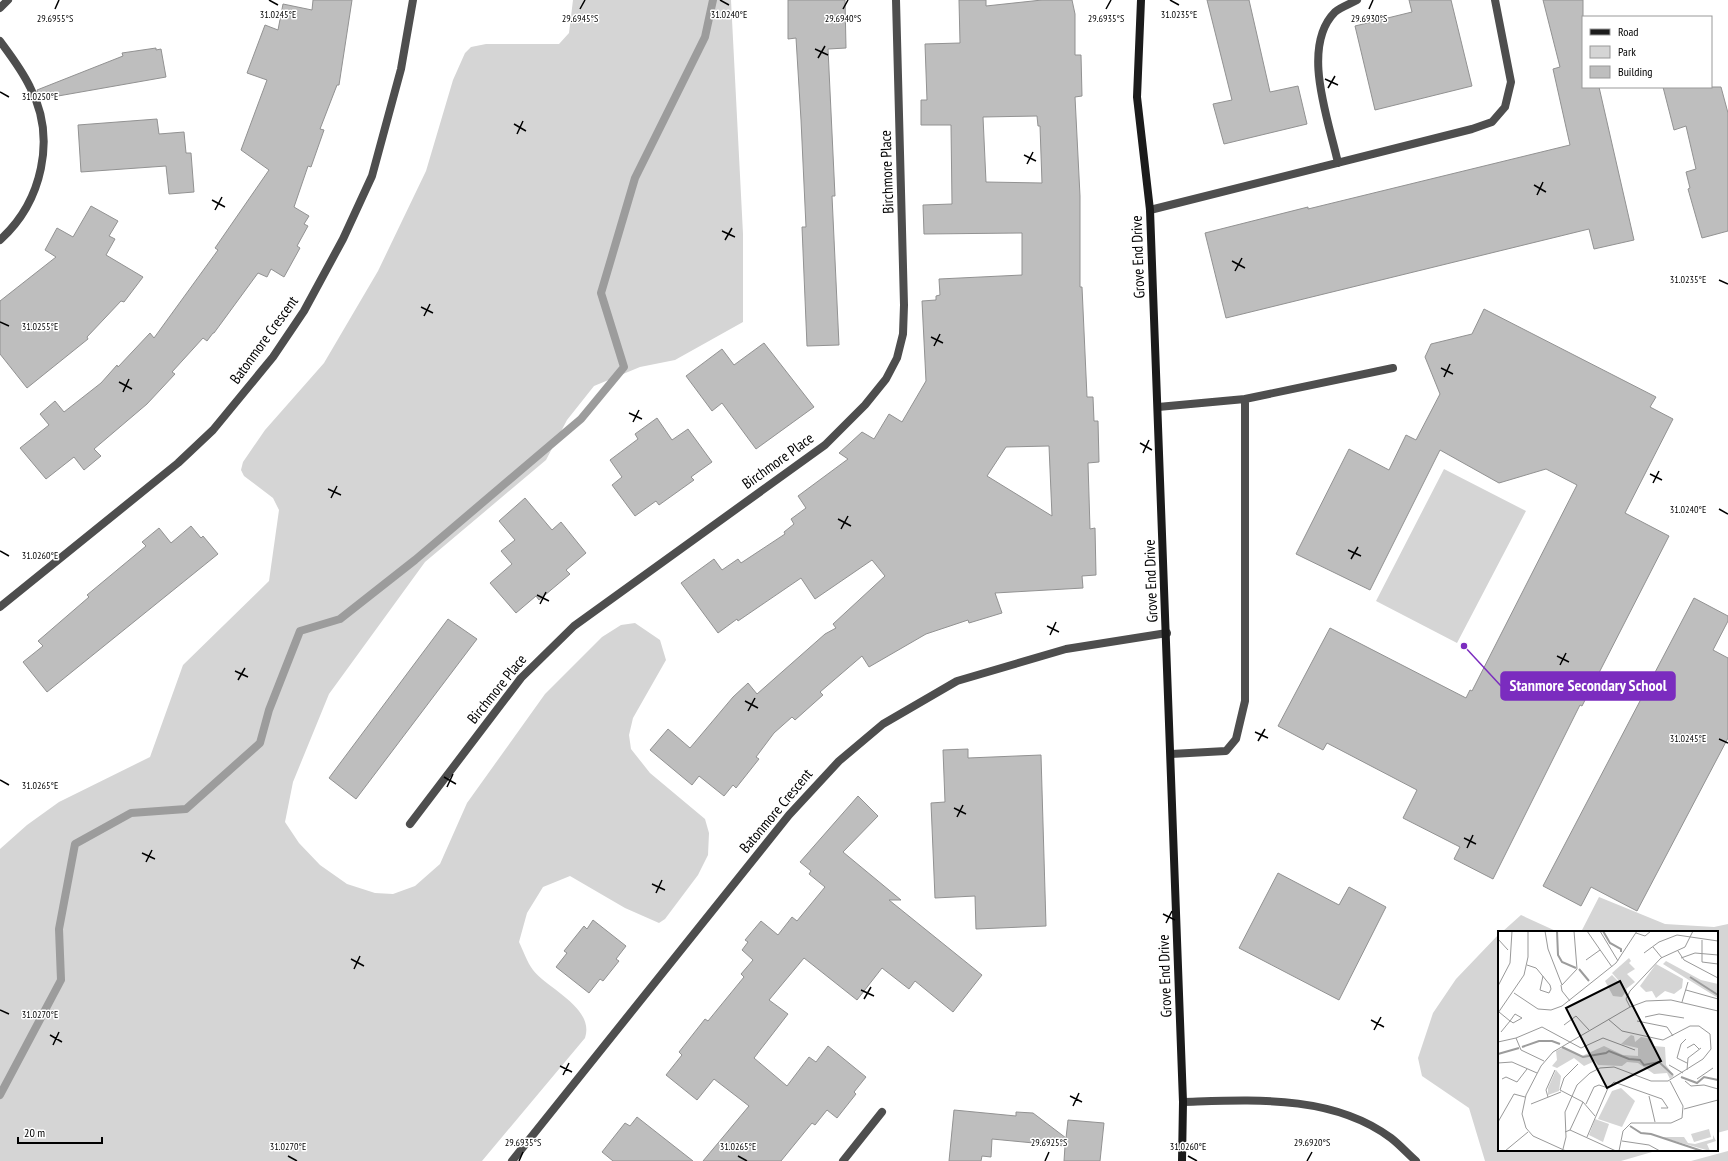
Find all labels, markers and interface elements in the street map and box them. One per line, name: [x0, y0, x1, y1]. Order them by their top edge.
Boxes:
text: 31.0245°E: [260, 8, 296, 21]
text: 31.0240°E: [711, 8, 747, 21]
text: 31.0235°E: [1161, 8, 1197, 21]
text: 29.6955°S: [37, 12, 73, 25]
text: 29.6945°S: [562, 12, 598, 25]
text: 29.6940°S: [825, 12, 861, 25]
text: 29.6935°S: [1088, 12, 1124, 25]
text: 29.6930°S: [1351, 12, 1387, 25]
legend: [1582, 16, 1712, 88]
text: Road: [1618, 24, 1638, 39]
text: Park: [1618, 44, 1636, 59]
text: Building: [1618, 64, 1653, 79]
text: 31.0250°E: [22, 90, 58, 103]
street label: Birchmore Place: [876, 130, 897, 214]
street label: Grove End Drive: [1127, 215, 1148, 299]
text: 31.0235°E: [1670, 273, 1706, 286]
street label: Batonmore Crescent: [225, 292, 302, 387]
text: 31.0255°E: [22, 320, 58, 333]
street label: Birchmore Place: [738, 428, 817, 493]
text: 31.0240°E: [1670, 503, 1706, 516]
street label: Grove End Drive: [1140, 539, 1161, 623]
text: 31.0260°E: [22, 549, 58, 562]
street label: Birchmore Place: [463, 650, 530, 727]
callout: Stanmore Secondary School: [1501, 672, 1675, 700]
text: Stanmore Secondary School: [1509, 675, 1667, 695]
text: 31.0245°E: [1670, 732, 1706, 745]
street label: Batonmore Crescent: [735, 765, 816, 857]
text: 31.0265°E: [22, 779, 58, 792]
inset map: [1498, 931, 1718, 1151]
street label: Grove End Drive: [1154, 934, 1175, 1018]
text: 31.0270°E: [22, 1008, 58, 1021]
scale bar: [18, 1119, 102, 1145]
text: 20 m: [24, 1125, 45, 1140]
text: 29.6935°S: [505, 1136, 541, 1149]
text: 29.6925°S: [1031, 1136, 1067, 1149]
text: 29.6920°S: [1294, 1136, 1330, 1149]
text: 31.0270°E: [270, 1140, 306, 1153]
text: 31.0265°E: [720, 1140, 756, 1153]
text: 31.0260°E: [1170, 1140, 1206, 1153]

